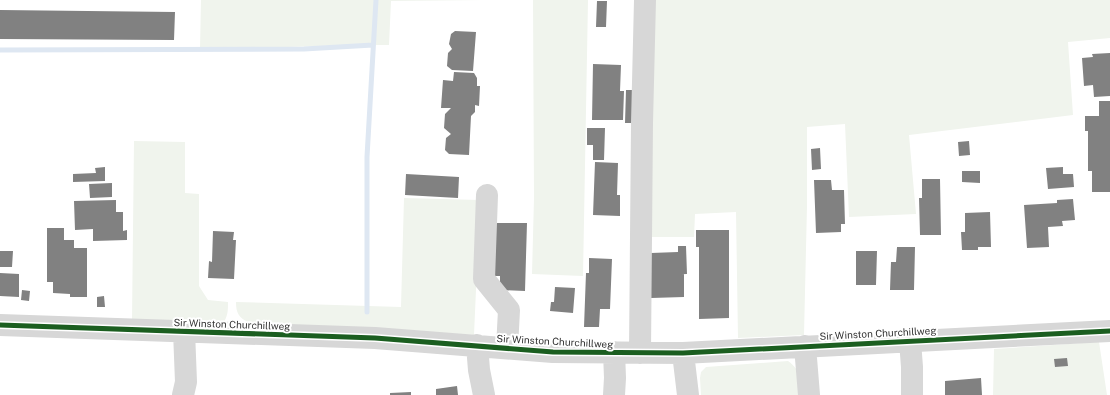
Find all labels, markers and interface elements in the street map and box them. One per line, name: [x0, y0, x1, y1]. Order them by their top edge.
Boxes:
street label: Sir Winston Churchillweg: [173, 316, 291, 332]
street label: Sir Winston Churchillweg: [819, 324, 937, 342]
street label: Sir Winston Churchillweg: [496, 332, 614, 350]

